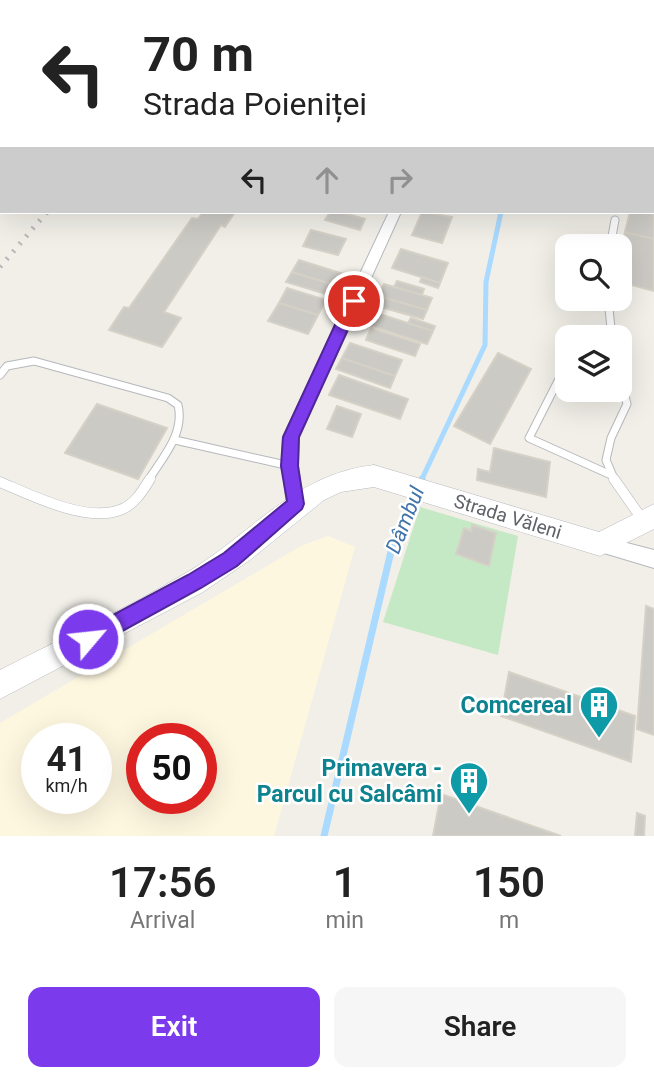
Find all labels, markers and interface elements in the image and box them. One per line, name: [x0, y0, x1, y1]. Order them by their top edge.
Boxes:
text: 70 m: [143, 26, 254, 83]
icon: left: [28, 28, 119, 119]
text: Strada Poieniței: [143, 85, 367, 123]
icon: left: [235, 161, 273, 199]
icon: ahead: [308, 161, 346, 199]
icon: right: [381, 161, 419, 199]
map controls: [555, 234, 632, 402]
button: search: [555, 234, 632, 311]
pin: [324, 271, 384, 331]
icon: arrive: [335, 282, 373, 320]
button: layers: [555, 325, 632, 402]
water label: Dâmbul: [381, 482, 430, 557]
street label: Strada Văleni: [451, 489, 565, 544]
position arrow: [51, 602, 125, 676]
building icon: Comcereal: [578, 684, 620, 739]
place label: Comcereal: [461, 692, 572, 719]
speed limit sign: 50: [126, 723, 217, 814]
text: 41: [46, 739, 87, 780]
place label: Primavera - Parcul cu Salcâmi: [257, 755, 442, 808]
building icon: Primavera - Parcul cu Salcâmi: [448, 760, 490, 815]
text: km/h: [45, 775, 88, 796]
text: 17:56: [109, 858, 216, 907]
text: 1: [333, 858, 357, 907]
text: 150: [473, 858, 545, 907]
text: Arrival: [130, 907, 195, 934]
text: min: [325, 907, 364, 934]
text: m: [499, 907, 519, 934]
button: Exit: [28, 987, 320, 1067]
button: Share: [334, 987, 626, 1067]

